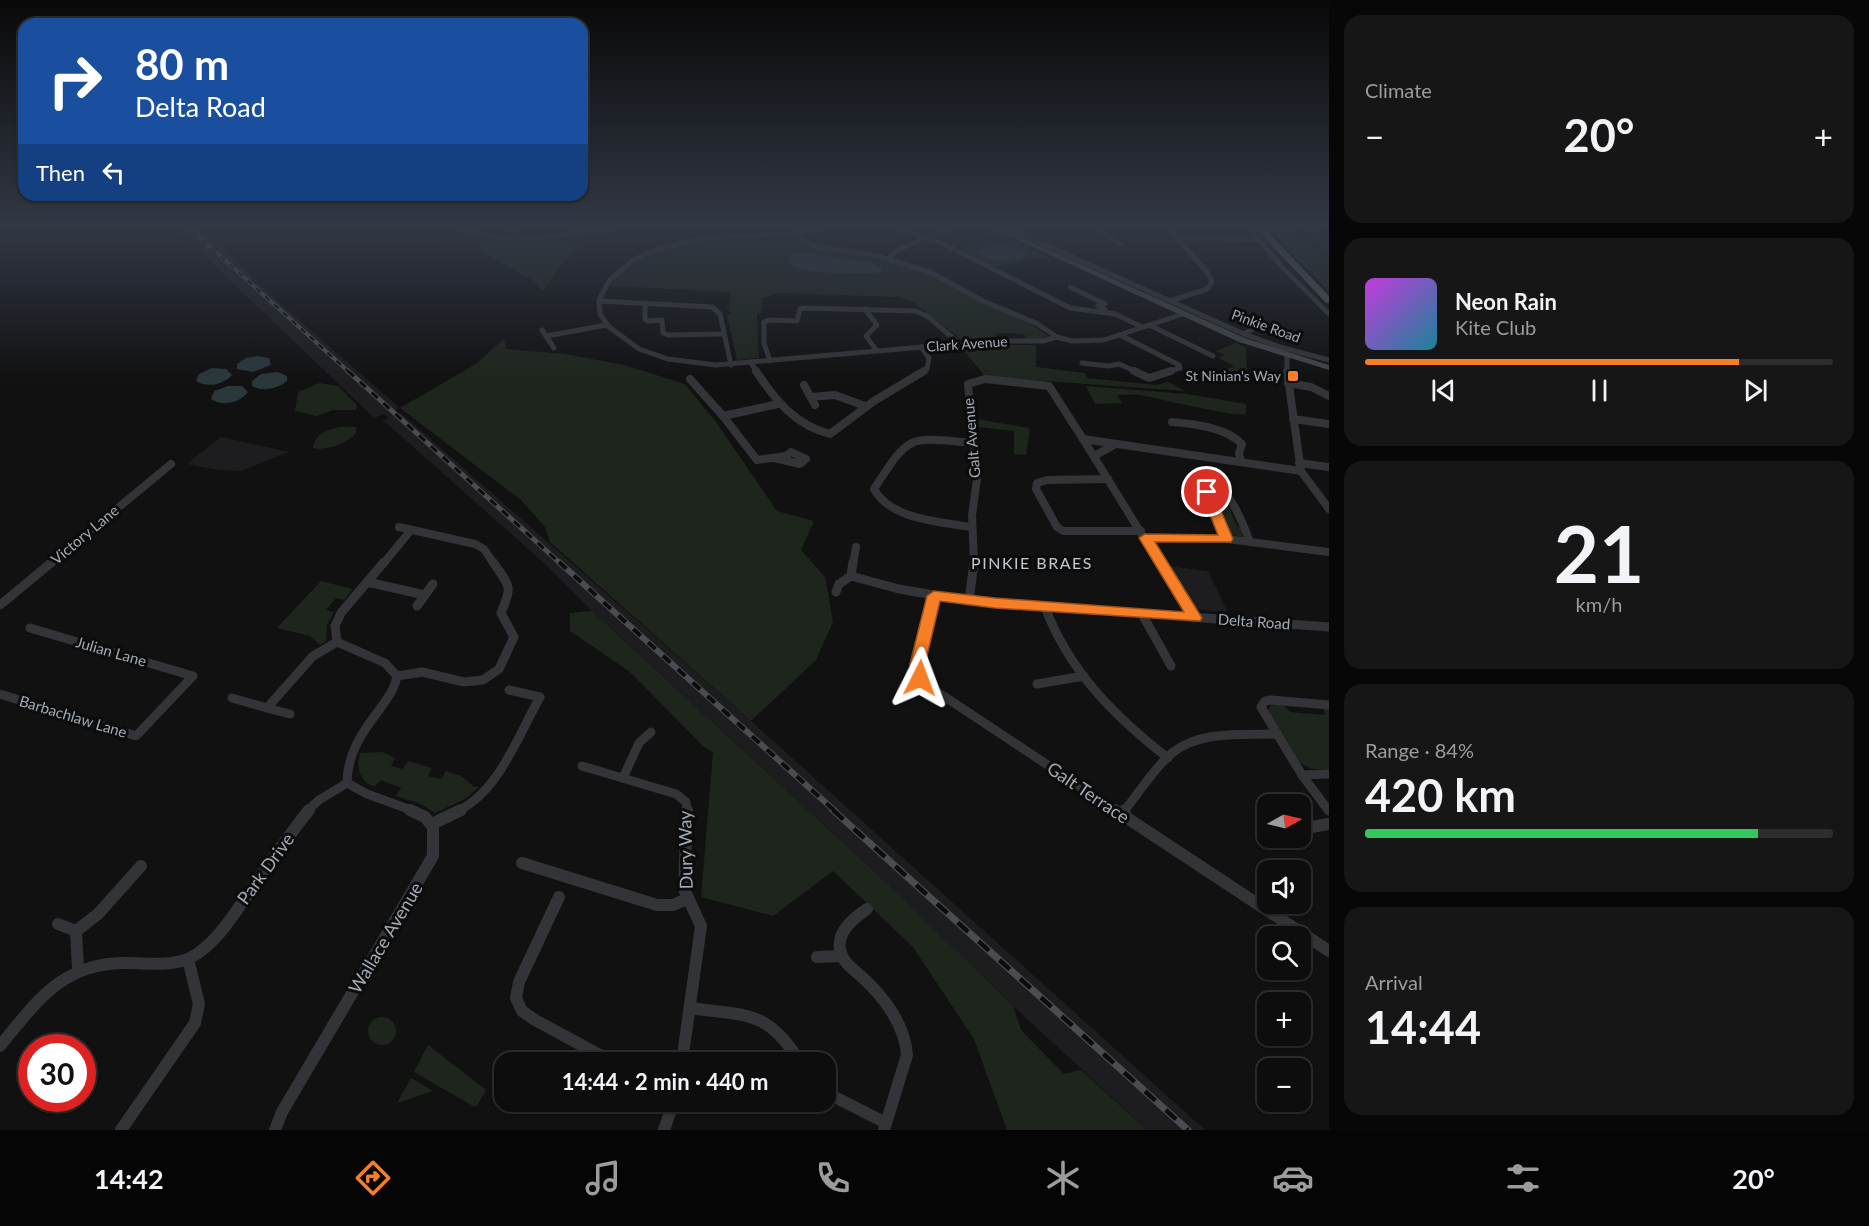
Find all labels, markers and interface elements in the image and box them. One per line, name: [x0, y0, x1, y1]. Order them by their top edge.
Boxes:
text: 80 m: [135, 39, 229, 89]
icon: right: [36, 42, 114, 120]
text: Climate: [1365, 78, 1432, 102]
text: Delta Road: [135, 90, 266, 123]
text: 20°: [1564, 108, 1634, 162]
text: −: [1365, 116, 1384, 156]
text: +: [1814, 116, 1833, 156]
icon: left: [97, 156, 130, 189]
text: Then: [36, 159, 85, 186]
text: Neon Rain: [1455, 288, 1557, 315]
street label: Pinkie Road: [1229, 305, 1303, 346]
text: Kite Club: [1455, 315, 1536, 339]
street label: Clark Avenue: [926, 332, 1008, 355]
place label: St Ninian's Way: [1185, 367, 1282, 384]
marker: St Ninian's Way: [1286, 369, 1300, 383]
icon: previous: [1427, 374, 1460, 407]
icon: pause: [1583, 374, 1616, 407]
icon: next: [1739, 374, 1772, 407]
street label: Galt Avenue: [959, 397, 983, 479]
pin: [1181, 466, 1232, 517]
icon: arrive: [1190, 475, 1223, 508]
street label: Victory Lane: [47, 501, 122, 568]
text: 21: [1554, 506, 1644, 600]
district label: PINKIE BRAES: [971, 553, 1093, 572]
text: km/h: [1576, 592, 1622, 616]
street label: Delta Road: [1217, 609, 1291, 633]
street label: Julian Lane: [74, 632, 149, 670]
position arrow: [888, 646, 952, 710]
street label: Barbachlaw Lane: [17, 691, 129, 741]
text: Range · 84%: [1365, 738, 1474, 762]
street label: Galt Terrace: [1043, 757, 1134, 828]
text: 420 km: [1365, 768, 1516, 822]
north arrow: [1257, 794, 1311, 848]
map controls: [1257, 794, 1311, 1112]
street label: Dury Way: [673, 810, 697, 890]
street label: Park Drive: [232, 828, 298, 908]
button: sound: [1257, 860, 1311, 914]
street label: Wallace Avenue: [343, 878, 427, 997]
button: search: [1257, 926, 1311, 980]
text: Arrival: [1365, 970, 1423, 994]
button: +: [1257, 992, 1311, 1046]
text: 14:44: [1365, 1000, 1481, 1054]
speed limit sign: 30: [18, 1034, 96, 1112]
button: −: [1257, 1058, 1311, 1112]
text: 14:44 · 2 min · 440 m: [562, 1068, 768, 1095]
icon: directions: [352, 1157, 394, 1199]
icon: music: [582, 1157, 624, 1199]
icon: phone: [812, 1157, 854, 1199]
icon: climate: [1042, 1157, 1084, 1199]
icon: car: [1272, 1157, 1314, 1199]
icon: filters: [1502, 1157, 1544, 1199]
text: 14:42: [94, 1162, 164, 1195]
text: 20°: [1732, 1162, 1775, 1195]

